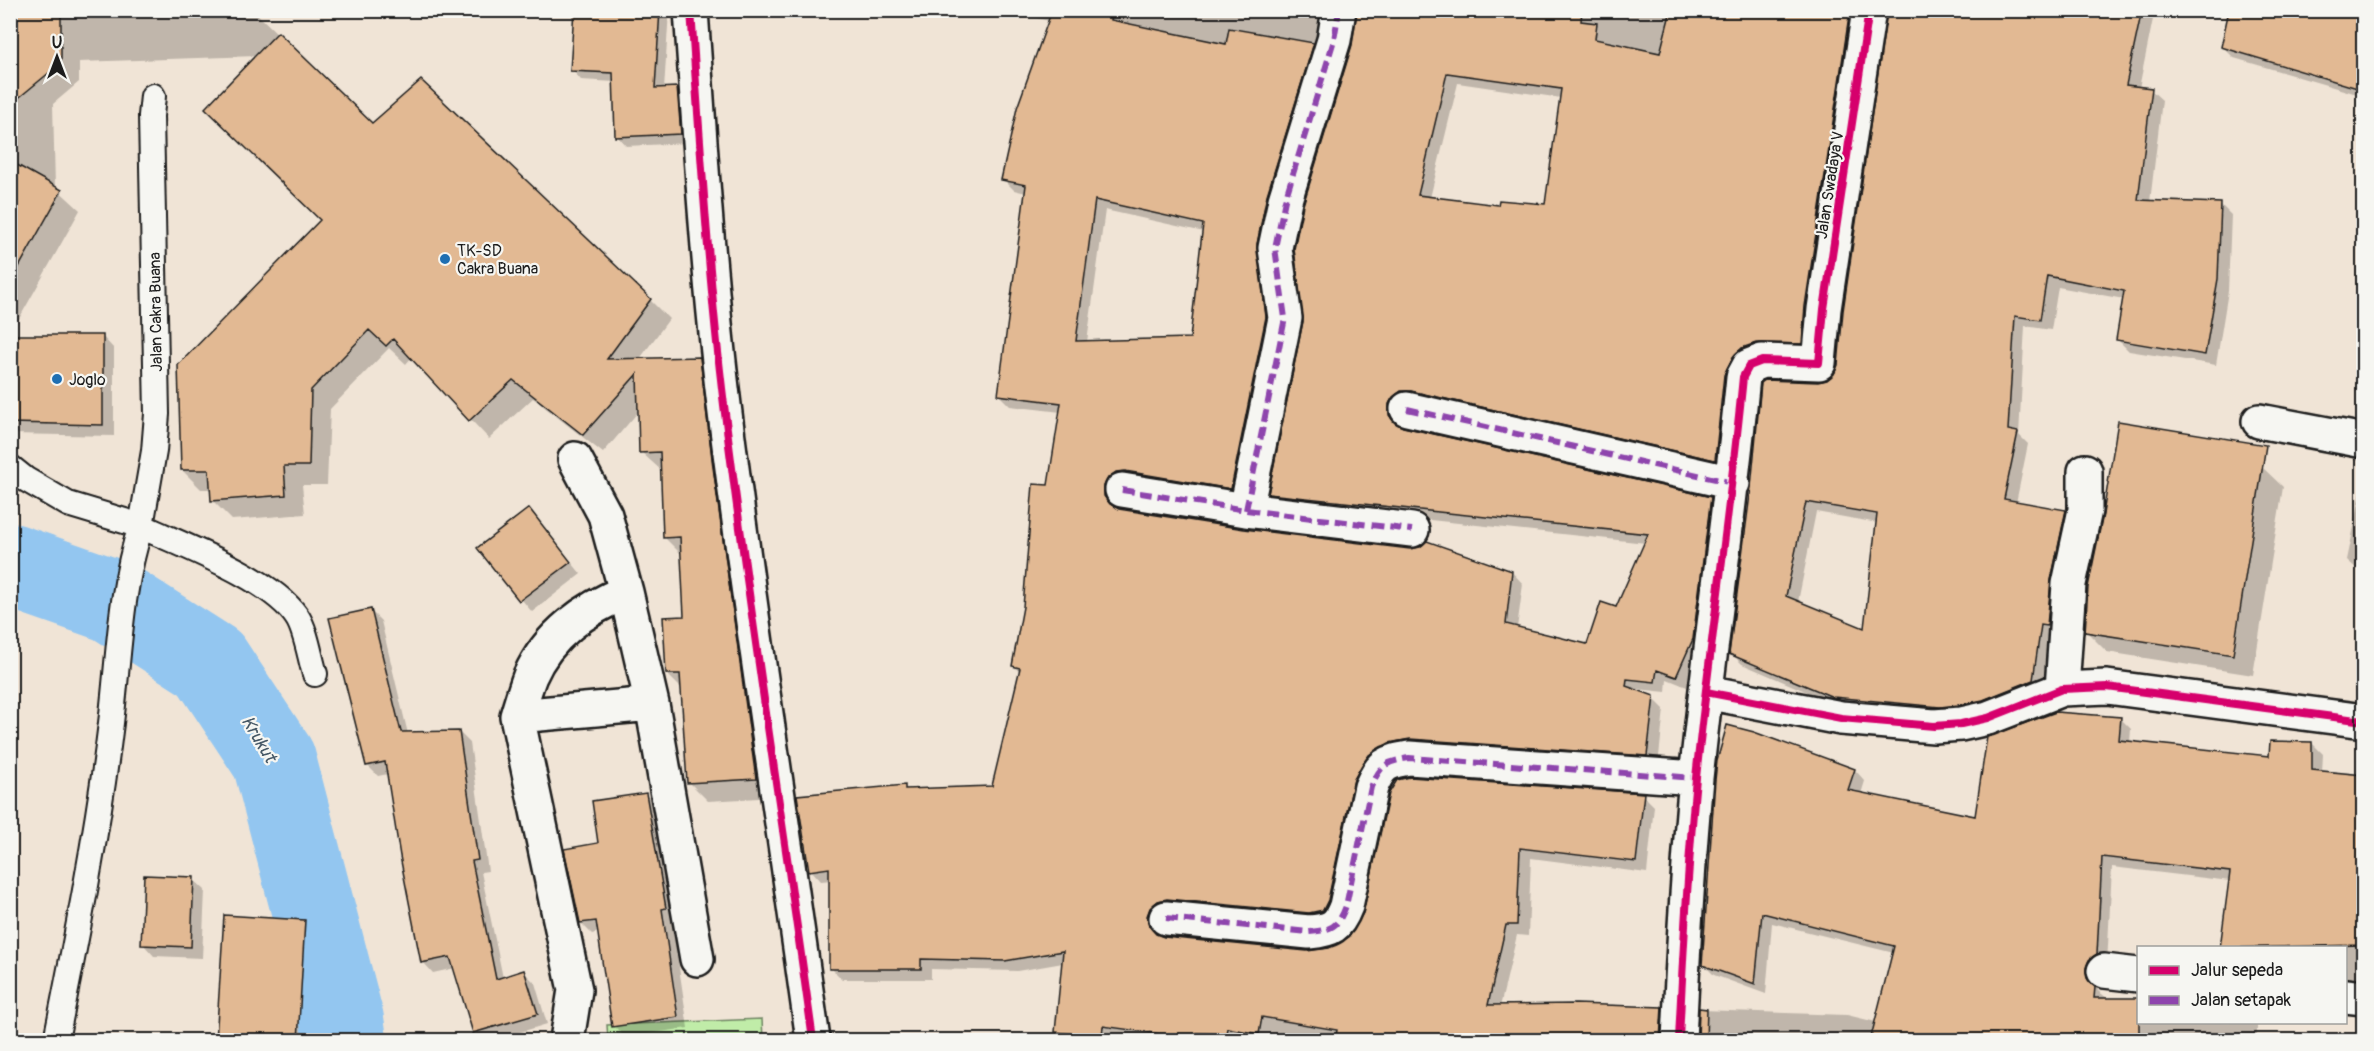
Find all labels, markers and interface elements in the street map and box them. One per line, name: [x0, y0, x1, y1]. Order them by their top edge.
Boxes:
north arrow: [27, 27, 87, 87]
text: U: [52, 33, 63, 53]
street label: Jalan Swadaya V: [1812, 130, 1848, 240]
place label: TK-SD Cakra Buana: [457, 241, 538, 279]
street label: Jalan Cakra Buana: [145, 252, 167, 372]
marker: TK-SD Cakra Buana: [438, 252, 452, 266]
place label: Joglo: [69, 370, 106, 390]
marker: Joglo: [50, 372, 64, 386]
water label: Krukut: [236, 712, 282, 768]
legend: [2137, 946, 2347, 1024]
text: Jalur sepeda: [2191, 959, 2283, 982]
text: Jalan setapak: [2191, 989, 2292, 1012]

